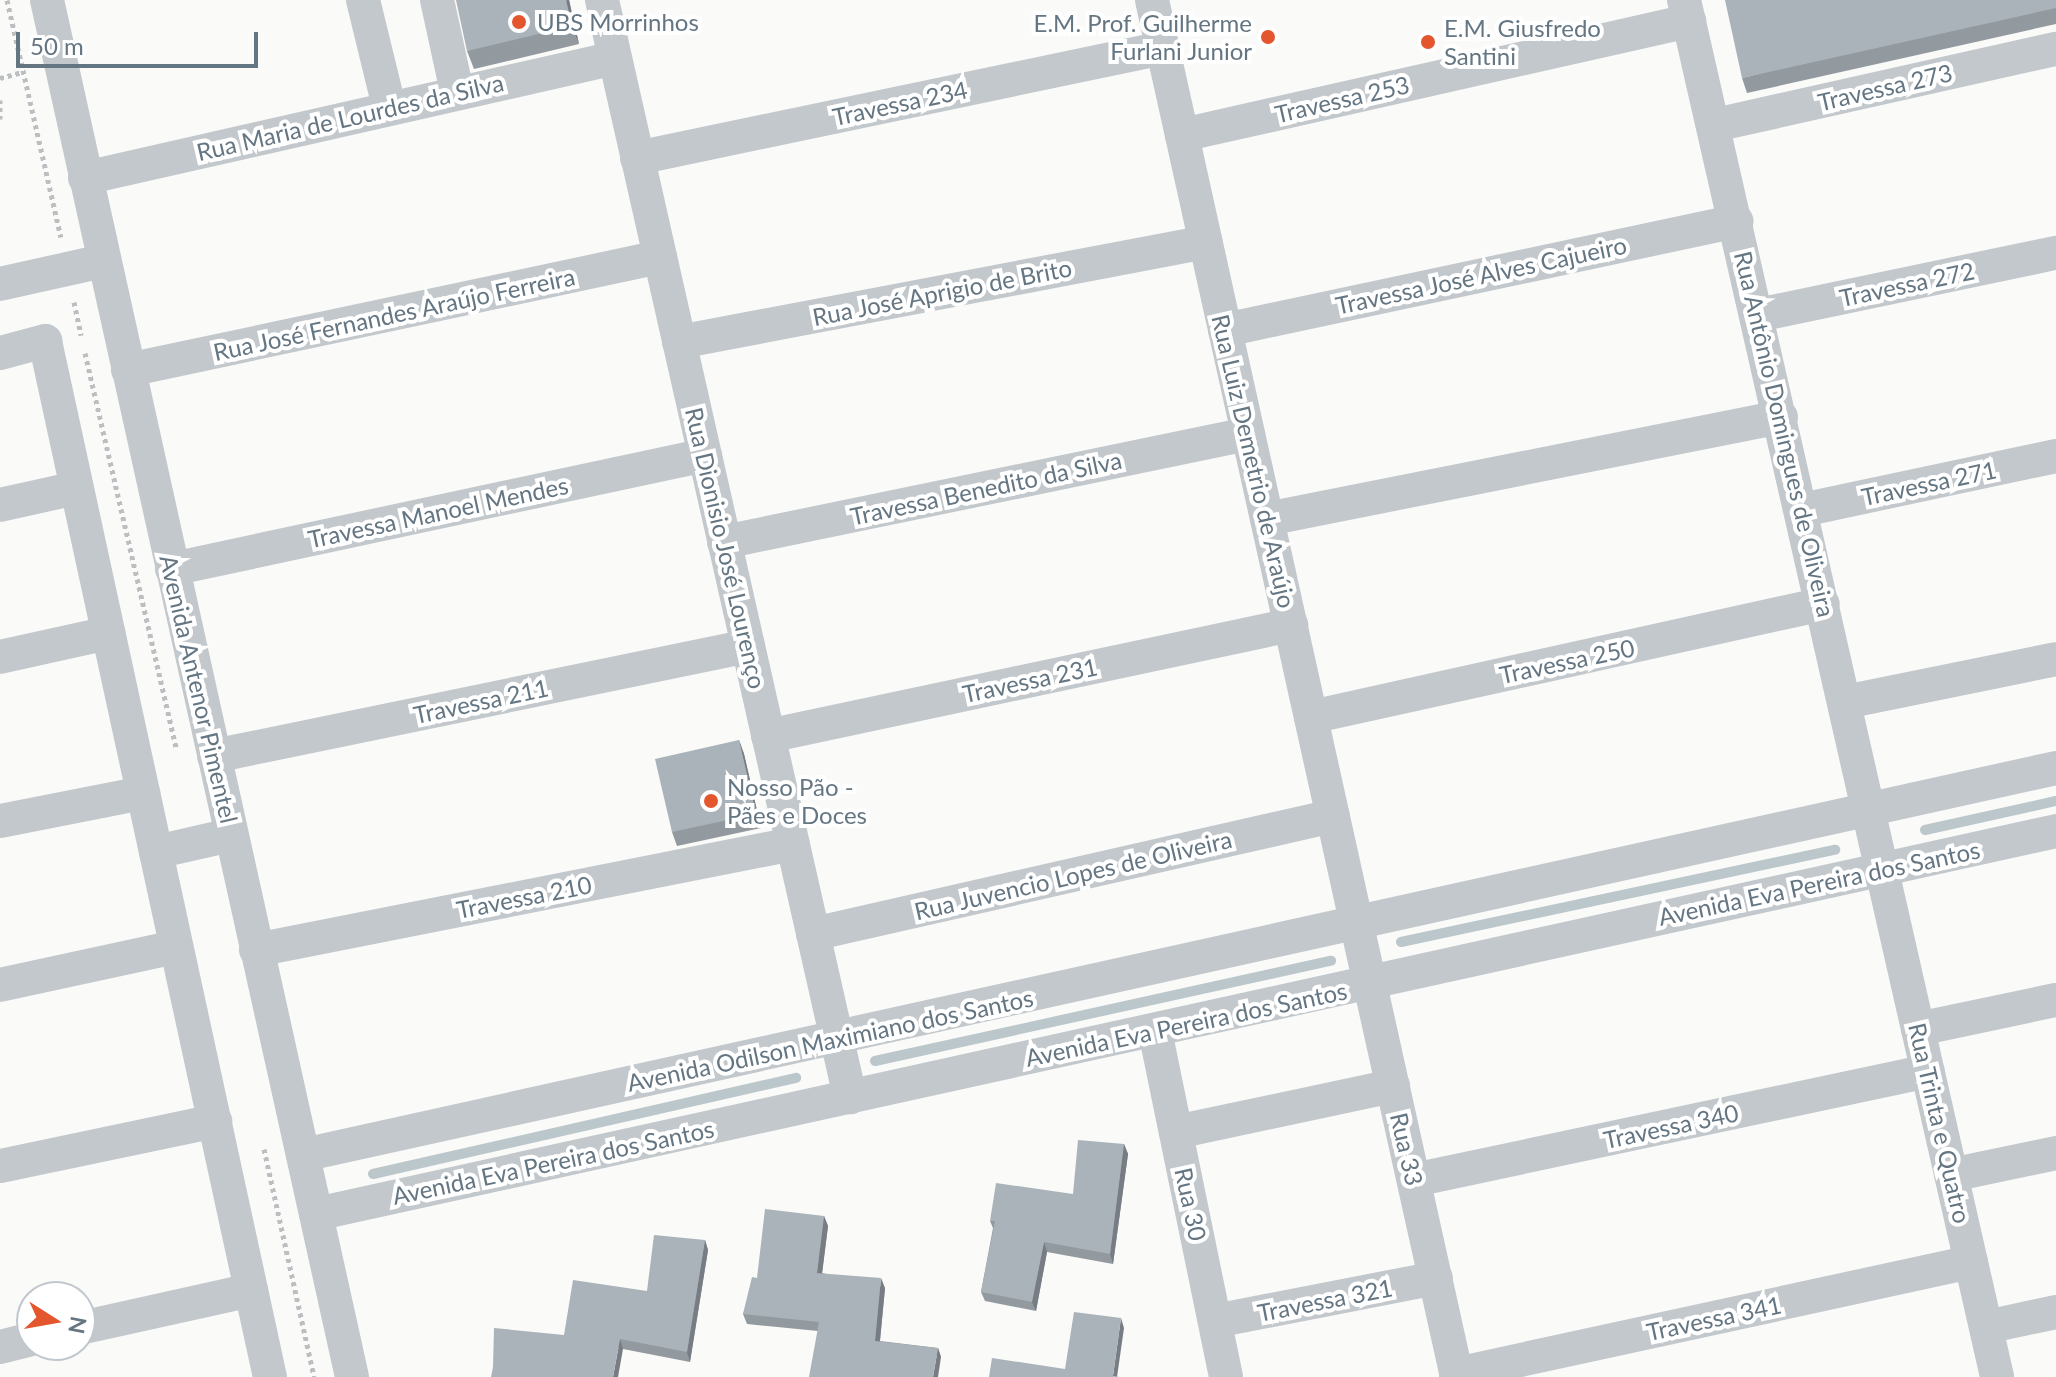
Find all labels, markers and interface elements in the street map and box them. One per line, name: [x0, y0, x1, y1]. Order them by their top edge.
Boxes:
place label: UBS Morrinhos: [537, 8, 699, 36]
place label: E.M. Prof. Guilherme Furlani Junior: [1034, 9, 1252, 65]
marker: UBS Morrinhos: [508, 11, 530, 33]
place label: E.M. Giusfredo Santini: [1444, 14, 1601, 70]
scale bar: [20, 16, 262, 66]
marker: E.M. Prof. Guilherme Furlani Junior: [1259, 28, 1277, 46]
text: 50 m: [30, 31, 84, 60]
marker: E.M. Giusfredo Santini: [1419, 33, 1437, 51]
street label: Travessa 273: [1815, 58, 1955, 116]
street label: Rua Maria de Lourdes da Silva: [194, 68, 506, 166]
street label: Travessa 253: [1272, 70, 1412, 128]
street label: Travessa 234: [830, 75, 970, 131]
street label: Travessa José Alves Cajueiro: [1332, 230, 1630, 320]
street label: Rua Antônio Domingues de Oliveira: [1729, 248, 1841, 620]
street label: Rua José Aprigio de Brito: [809, 253, 1075, 331]
street label: Travessa 272: [1837, 256, 1977, 312]
street label: Rua José Fernandes Araújo Ferreira: [210, 261, 578, 367]
street label: Rua Luiz Demetrio de Araújo: [1206, 311, 1302, 611]
street label: Rua Dionisio José Lourenço: [680, 404, 772, 692]
street label: Travessa Benedito da Silva: [848, 445, 1124, 531]
street label: Travessa 271: [1859, 455, 1999, 511]
street label: Travessa Manoel Mendes: [305, 470, 571, 554]
street label: Avenida Antenor Pimentel: [154, 551, 244, 827]
street label: Travessa 250: [1497, 633, 1637, 689]
street label: Travessa 231: [960, 652, 1100, 708]
street label: Travessa 211: [411, 673, 551, 729]
place label: Nosso Pão - Pães e Doces: [727, 773, 867, 829]
marker: Nosso Pão - Pães e Doces: [702, 792, 720, 810]
street label: Rua Juvencio Lopes de Oliveira: [911, 824, 1235, 926]
street label: Avenida Eva Pereira dos Santos: [1656, 835, 1982, 931]
street label: Travessa 210: [454, 870, 594, 924]
street label: Avenida Eva Pereira dos Santos: [1023, 976, 1349, 1072]
street label: Avenida Odilson Maximiano dos Santos: [624, 983, 1036, 1097]
street label: Rua Trinta e Quatro: [1903, 1020, 1977, 1226]
street label: Travessa 340: [1601, 1098, 1741, 1154]
street label: Rua 33: [1385, 1110, 1429, 1188]
street label: Avenida Eva Pereira dos Santos: [390, 1114, 716, 1210]
street label: Rua 30: [1169, 1165, 1213, 1243]
street label: Travessa 321: [1255, 1273, 1395, 1327]
north arrow: [16, 1281, 96, 1361]
street label: Travessa 341: [1644, 1290, 1784, 1346]
text: N: [63, 1314, 93, 1336]

